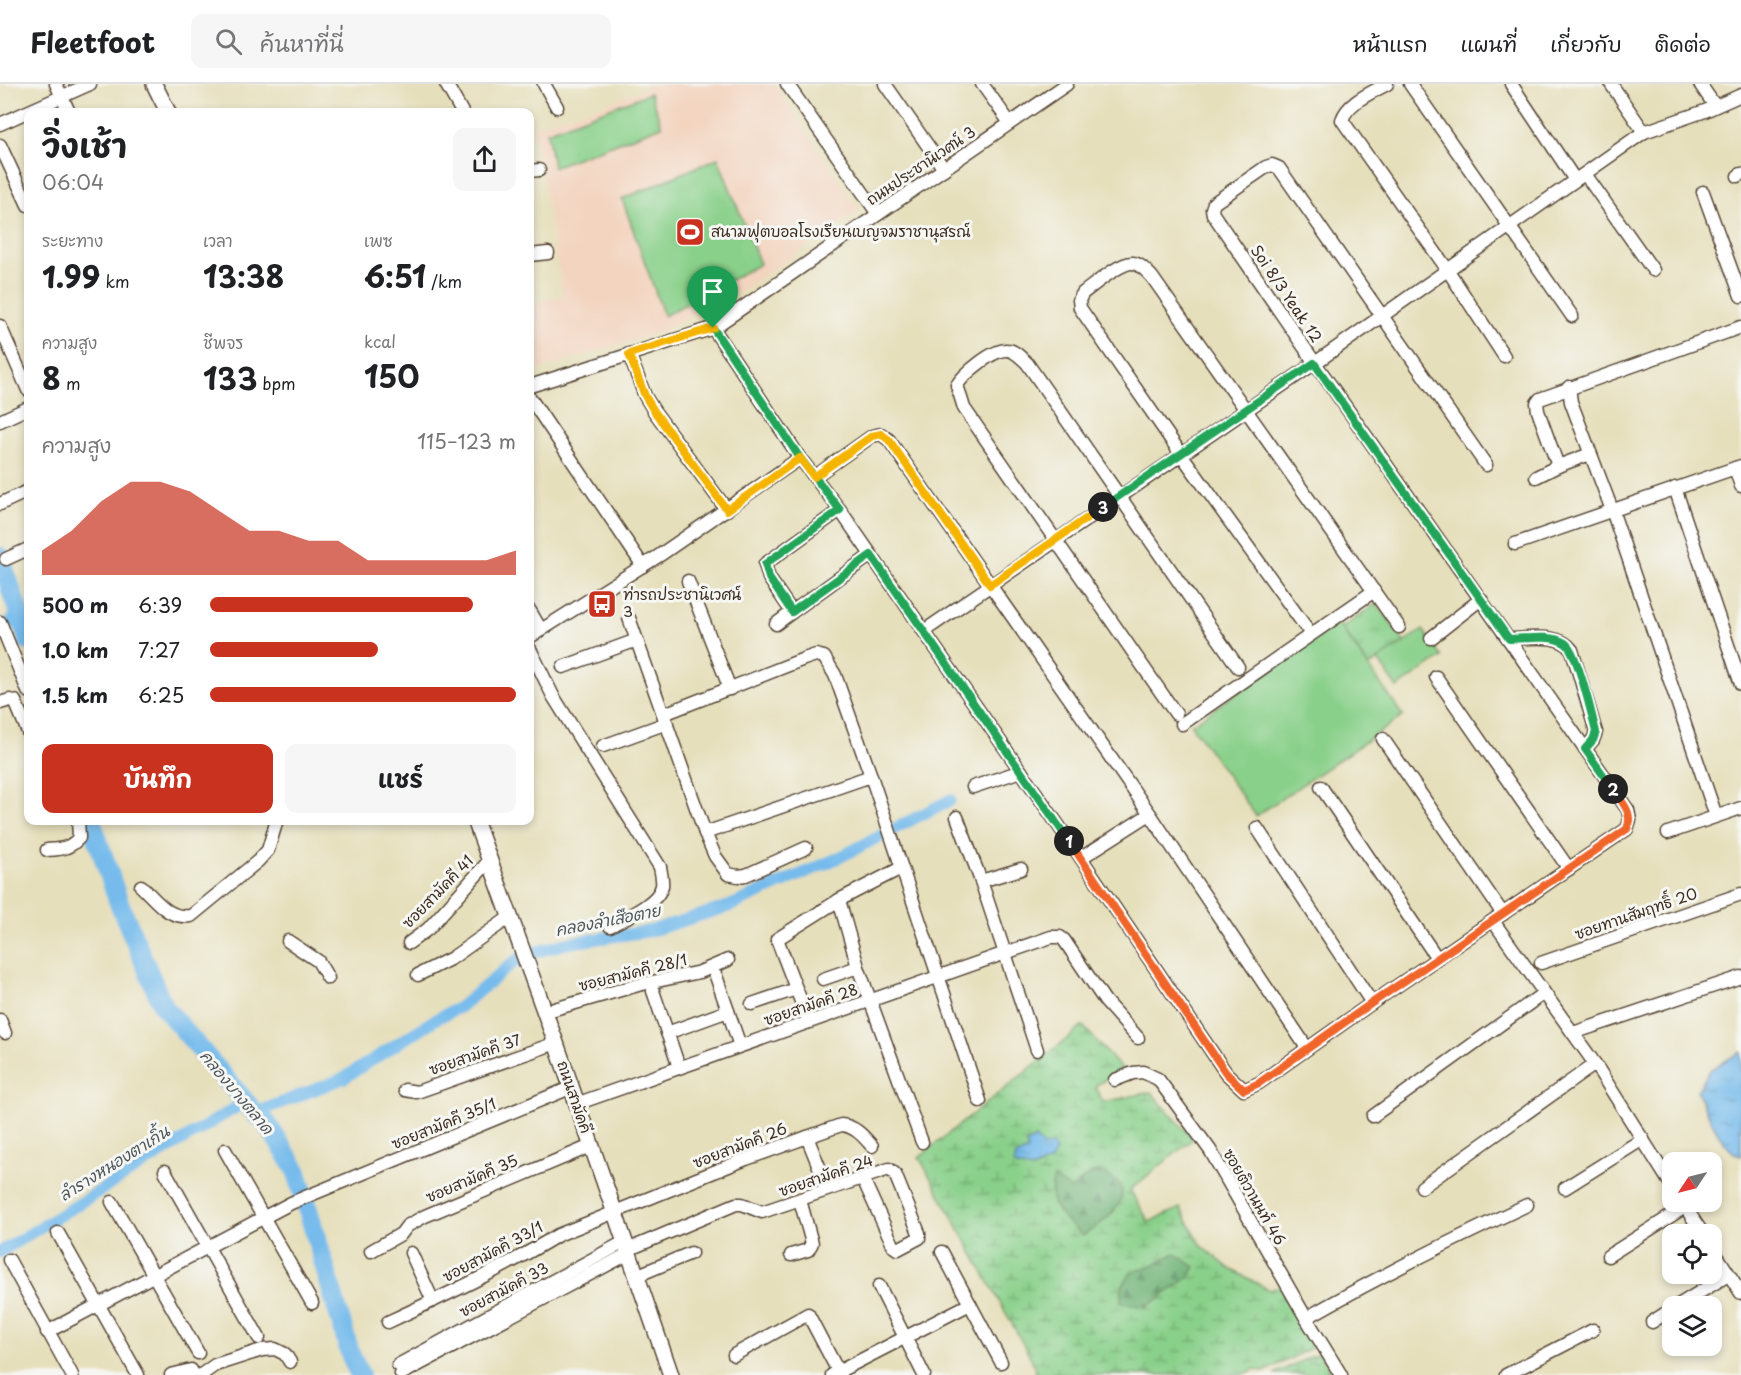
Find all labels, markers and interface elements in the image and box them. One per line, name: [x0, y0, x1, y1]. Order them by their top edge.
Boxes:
search box: [191, 14, 611, 68]
text: Fleetfoot: [30, 20, 155, 63]
icon: search: [212, 25, 245, 58]
text: ค้นหาที่นี่: [260, 26, 344, 59]
text: หน้าแรก: [1353, 27, 1428, 59]
text: แผนที่: [1461, 27, 1517, 59]
text: เกี่ยวกับ: [1550, 27, 1622, 59]
text: ติดต่อ: [1655, 27, 1711, 59]
text: วิ่งเช้า: [42, 119, 127, 169]
street label: ถนนประชานิเวศน์ 3: [861, 120, 979, 210]
button: share: [453, 128, 516, 191]
text: 06:04: [42, 167, 104, 197]
sports icon: สนามฟุตบอลโรงเรียนเบญจมราชานุสรณ์: [674, 216, 706, 248]
place label: สนามฟุตบอลโรงเรียนเบญจมราชานุสรณ์: [711, 219, 970, 243]
text: ระยะทาง: [42, 228, 103, 252]
text: เวลา: [203, 228, 233, 252]
text: เพซ: [364, 228, 393, 252]
street label: Soi 8/3 Yeak 12: [1246, 240, 1329, 347]
text: 1.99: [42, 253, 100, 298]
text: 13:38: [203, 253, 284, 298]
text: 6:51: [364, 253, 426, 298]
pin: [687, 266, 738, 328]
text: km: [100, 269, 130, 293]
text: /km: [426, 269, 462, 293]
icon: arrive: [696, 275, 729, 308]
text: kcal: [364, 329, 396, 353]
text: ความสูง: [42, 330, 97, 354]
text: ชีพจร: [203, 330, 243, 354]
text: 150: [364, 353, 420, 398]
text: 8: [42, 355, 61, 400]
text: 133: [203, 355, 257, 400]
text: m: [61, 371, 81, 395]
text: bpm: [257, 371, 296, 395]
text: 115–123 m: [417, 426, 516, 456]
text: ความสูง: [42, 430, 111, 460]
pin: 3: [1088, 492, 1118, 522]
text: 3: [1098, 495, 1108, 519]
place label: ท่ารถประชานิเวศน์ 3: [623, 582, 741, 622]
bus stop icon: ท่ารถประชานิเวศน์ 3: [586, 588, 618, 620]
text: 500 m: [42, 590, 109, 620]
text: 6:39: [138, 590, 182, 620]
text: 1.0 km: [42, 635, 109, 665]
text: 7:27: [138, 635, 180, 665]
text: 1.5 km: [42, 680, 108, 710]
text: 6:25: [138, 680, 184, 710]
button: บันทึก: [42, 744, 273, 813]
button: แชร์: [285, 744, 516, 813]
pin: 2: [1598, 774, 1628, 804]
text: 2: [1607, 777, 1619, 801]
pin: 1: [1054, 826, 1084, 856]
text: 1: [1065, 829, 1073, 853]
street label: ซอยสามัคคี 41: [396, 849, 478, 933]
street label: ซอยทานสัมฤทธิ์ 20: [1571, 880, 1700, 944]
water label: คลองลำเสือตาย: [553, 897, 664, 941]
street label: ซอยสามัคคี 28/1: [576, 947, 689, 996]
street label: ซอยสามัคคี 28: [760, 977, 861, 1030]
street label: ซอยสามัคคี 37: [425, 1027, 524, 1080]
water label: คลองบางตลาด: [195, 1044, 281, 1139]
street label: ถนนสามัคคี: [552, 1057, 599, 1136]
street label: ซอยสามัคคี 35/1: [388, 1091, 499, 1154]
street label: ซอยสามัคคี 26: [689, 1116, 790, 1173]
water label: ลำรางหนองตาเกิ้น: [53, 1118, 174, 1206]
street label: ซอยติวานนท์ 46: [1218, 1144, 1292, 1249]
street label: ซอยสามัคคี 35: [422, 1148, 521, 1207]
street label: ซอยสามัคคี 24: [775, 1148, 876, 1202]
north arrow: [1662, 1152, 1722, 1212]
map controls: [1662, 1152, 1722, 1356]
street label: ซอยสามัคคี 33/1: [438, 1214, 547, 1287]
button: locate: [1662, 1224, 1722, 1284]
street label: ซอยสามัคคี 33: [455, 1255, 552, 1322]
button: layers: [1662, 1296, 1722, 1356]

